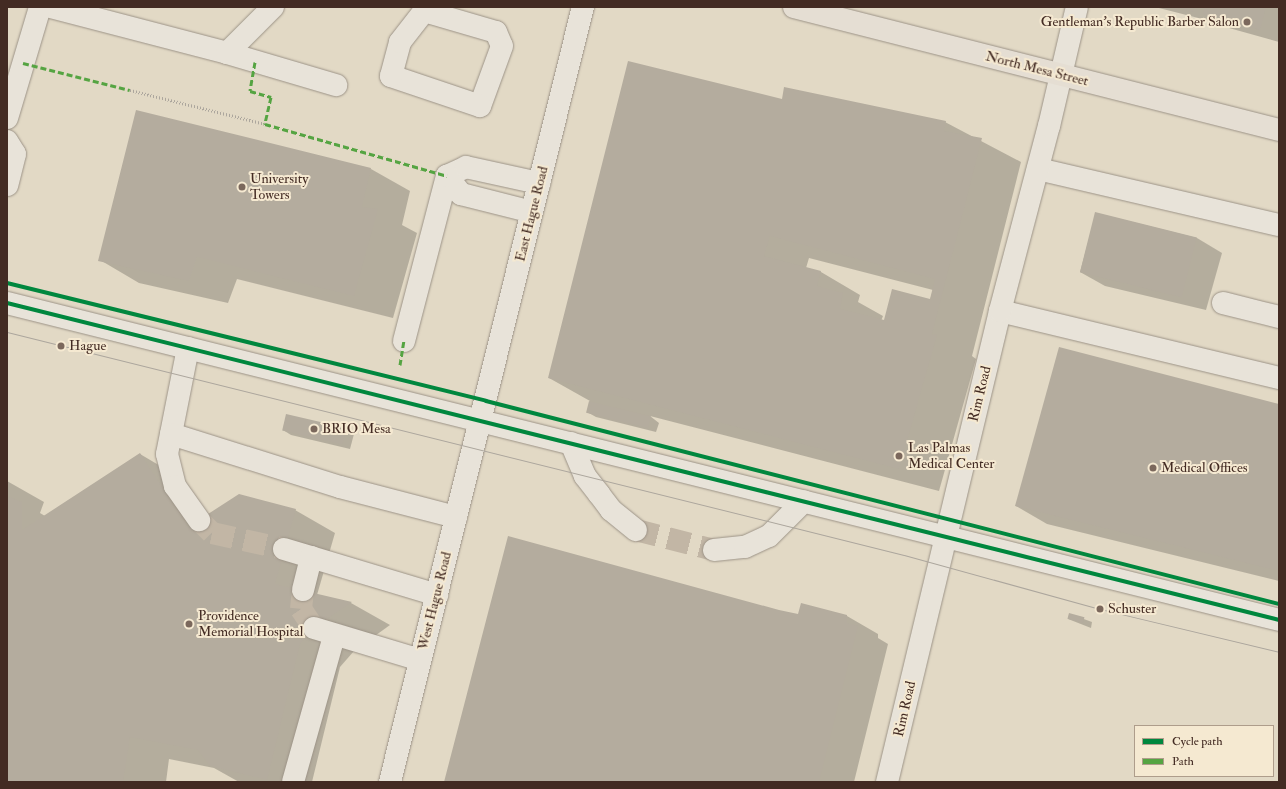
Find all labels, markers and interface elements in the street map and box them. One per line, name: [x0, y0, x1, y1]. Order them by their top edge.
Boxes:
place label: Gentleman's Republic Barber Salon: [1041, 14, 1239, 30]
marker: Gentleman's Republic Barber Salon: [1242, 17, 1252, 27]
street label: North Mesa Street: [984, 48, 1090, 90]
street label: East Hague Road: [512, 165, 552, 263]
place label: University Towers: [250, 171, 308, 204]
marker: University Towers: [237, 182, 247, 192]
place label: Hague: [69, 338, 106, 354]
marker: Hague: [56, 341, 66, 351]
street label: Rim Road: [965, 364, 995, 424]
place label: BRIO Mesa: [322, 421, 391, 437]
marker: BRIO Mesa: [309, 424, 319, 434]
place label: Las Palmas Medical Center: [908, 440, 994, 472]
marker: Las Palmas Medical Center: [893, 450, 905, 462]
place label: Medical Offices: [1161, 460, 1248, 476]
marker: Medical Offices: [1148, 463, 1158, 473]
street label: West Hague Road: [415, 550, 455, 652]
place label: Schuster: [1108, 601, 1156, 617]
marker: Schuster: [1095, 604, 1105, 614]
place label: Providence Memorial Hospital: [198, 608, 303, 640]
marker: Providence Memorial Hospital: [183, 618, 195, 630]
street label: Rim Road: [890, 679, 920, 739]
legend: [1134, 725, 1274, 777]
text: Cycle path: [1172, 734, 1222, 749]
text: Path: [1172, 754, 1194, 769]

